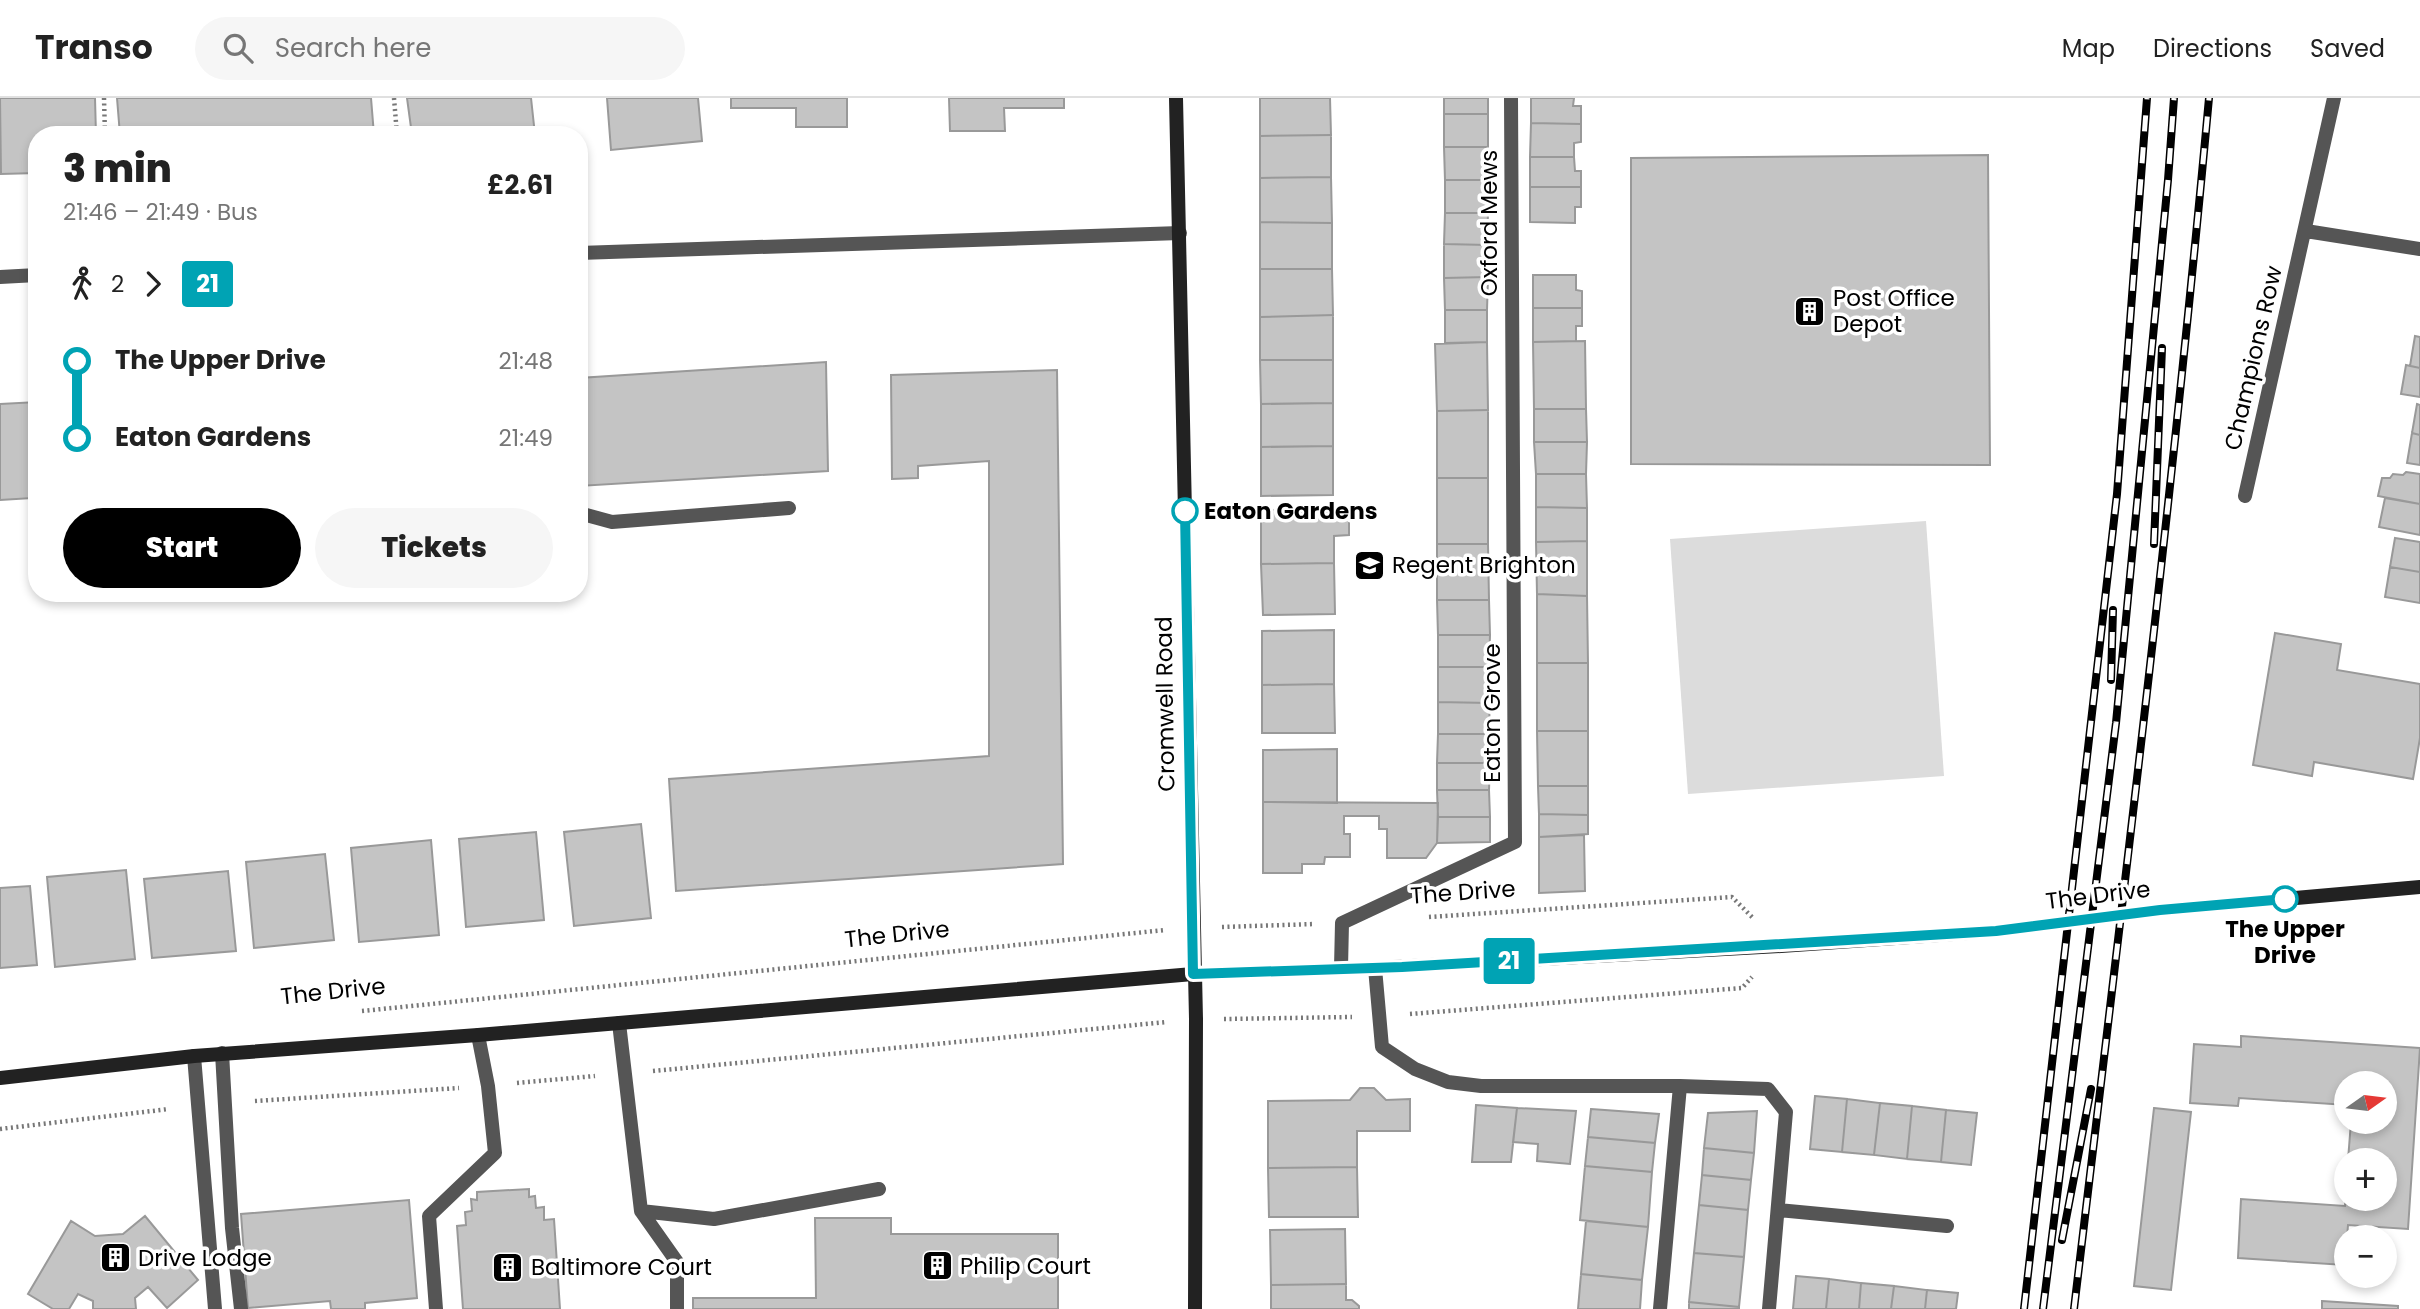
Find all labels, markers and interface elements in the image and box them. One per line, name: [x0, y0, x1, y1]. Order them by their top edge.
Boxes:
search box: [195, 17, 685, 80]
text: Transo: [35, 24, 153, 71]
icon: search: [219, 29, 257, 67]
text: Search here: [275, 30, 431, 66]
text: Map: [2062, 32, 2115, 65]
text: Directions: [2153, 32, 2272, 65]
text: Saved: [2310, 32, 2385, 65]
text: 3 min: [63, 142, 172, 195]
street label: Oxford Mews: [1473, 150, 1505, 296]
text: £2.61: [487, 167, 553, 203]
text: 21:46 – 21:49 · Bus: [63, 196, 258, 228]
street label: Champions Row: [2216, 263, 2290, 453]
icon: walk: [63, 265, 101, 303]
icon: forward: [134, 265, 172, 303]
text: 21: [196, 267, 219, 300]
text: 2: [111, 268, 124, 300]
place label: Post Office Depot: [1833, 282, 1955, 340]
building icon: Post Office Depot: [1793, 294, 1827, 328]
text: The Upper Drive: [115, 342, 326, 378]
text: 21:48: [499, 345, 553, 377]
text: Eaton Gardens: [115, 419, 311, 455]
text: 21:49: [499, 422, 553, 454]
place label: Eaton Gardens: [1204, 495, 1378, 527]
marker: Eaton Gardens: [1172, 498, 1198, 524]
button: Start: [63, 508, 301, 588]
button: Tickets: [315, 508, 553, 588]
school or university icon: Regent Brighton: [1352, 548, 1386, 582]
place label: Regent Brighton: [1392, 549, 1576, 581]
street label: Cromwell Road: [1147, 616, 1183, 792]
street label: Eaton Grove: [1476, 643, 1508, 783]
street label: The Drive: [1409, 872, 1517, 912]
street label: The Drive: [2044, 873, 2152, 917]
marker: The Upper Drive: [2272, 886, 2298, 912]
street label: The Drive: [843, 913, 951, 955]
place label: The Upper Drive: [2225, 913, 2345, 971]
line badge: 21: [1478, 938, 1540, 984]
text: 21: [1498, 944, 1520, 977]
street label: The Drive: [279, 970, 387, 1012]
north arrow: [2334, 1071, 2398, 1134]
map controls: [2334, 1071, 2397, 1288]
button: +: [2334, 1148, 2397, 1211]
button: −: [2334, 1225, 2397, 1288]
building icon: Drive Lodge: [98, 1241, 132, 1275]
place label: Drive Lodge: [138, 1242, 272, 1274]
building icon: Philip Court: [920, 1249, 954, 1283]
building icon: Baltimore Court: [491, 1250, 525, 1284]
place label: Philip Court: [960, 1250, 1091, 1282]
place label: Baltimore Court: [531, 1251, 712, 1283]

